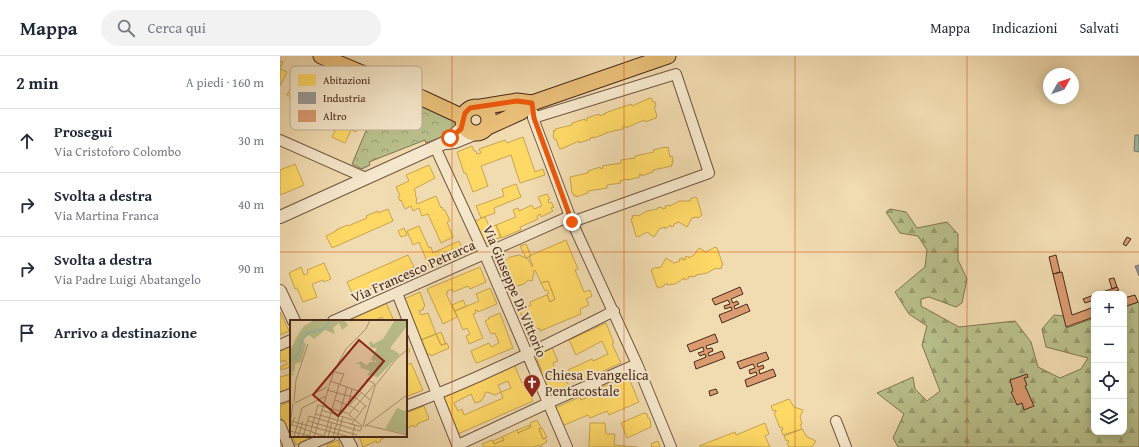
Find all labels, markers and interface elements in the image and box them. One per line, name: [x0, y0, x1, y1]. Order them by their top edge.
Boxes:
search box: [101, 10, 381, 46]
text: Mappa: [20, 14, 77, 42]
icon: search: [115, 17, 137, 39]
text: Cerca qui: [147, 17, 206, 38]
text: Mappa: [930, 18, 970, 38]
text: Indicazioni: [992, 18, 1057, 38]
text: Salvati: [1079, 18, 1119, 38]
legend: [290, 66, 422, 130]
north arrow: [1043, 68, 1079, 104]
text: 2 min: [16, 70, 58, 95]
text: Abitazioni: [323, 72, 370, 88]
text: A piedi · 160 m: [186, 73, 264, 92]
text: Industria: [323, 90, 366, 106]
text: Altro: [323, 108, 347, 124]
text: Prosegui: [54, 121, 112, 142]
route start: [441, 129, 459, 147]
icon: ahead: [16, 130, 38, 152]
text: 30 m: [238, 131, 264, 150]
text: Via Cristoforo Colombo: [54, 142, 181, 161]
text: Svolta a destra: [54, 185, 152, 206]
icon: right: [16, 194, 38, 216]
text: 40 m: [238, 195, 264, 214]
text: Via Martina Franca: [54, 206, 159, 225]
route end: [563, 213, 581, 231]
street label: Via Giuseppe Di Vittorio: [478, 222, 552, 360]
street label: Via Francesco Petrarca: [348, 234, 479, 307]
text: Svolta a destra: [54, 249, 152, 270]
icon: right: [16, 258, 38, 280]
text: 90 m: [238, 259, 264, 278]
text: Via Padre Luigi Abatangelo: [54, 270, 201, 289]
map controls: [1091, 291, 1127, 435]
button: +: [1091, 291, 1127, 327]
inset map: [290, 320, 407, 437]
icon: arrive: [16, 322, 38, 344]
text: Arrivo a destinazione: [54, 322, 197, 343]
button: −: [1091, 327, 1127, 363]
button: locate: [1091, 363, 1127, 399]
place label: Chiesa Evangelica Pentacostale: [545, 365, 649, 401]
church icon: Chiesa Evangelica Pentacostale: [522, 373, 542, 398]
button: layers: [1091, 399, 1127, 435]

